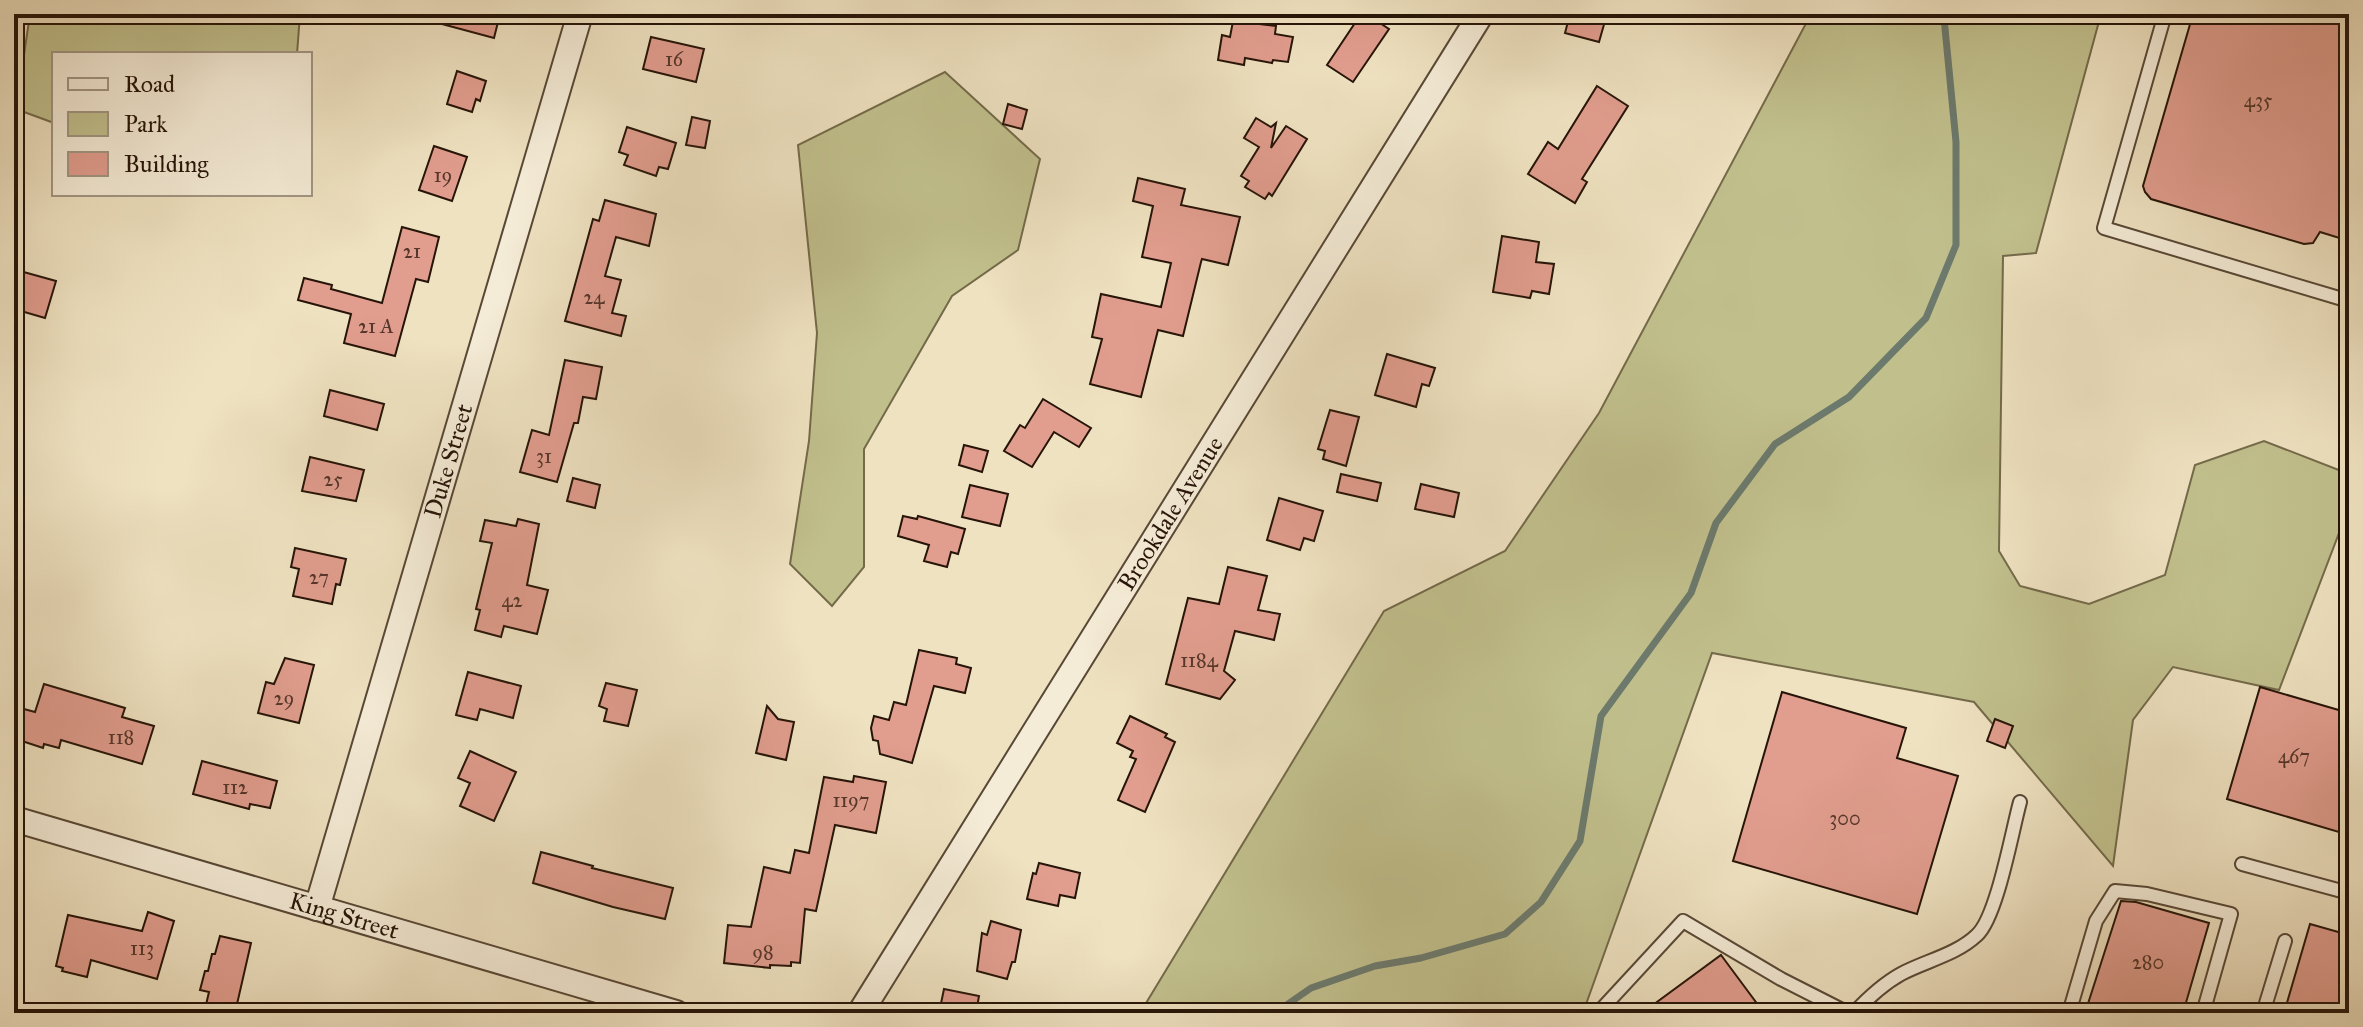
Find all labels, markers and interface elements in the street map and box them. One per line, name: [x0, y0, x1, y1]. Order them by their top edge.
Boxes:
house number: 16: [665, 47, 684, 71]
legend: [52, 52, 312, 196]
text: Road: [124, 69, 175, 99]
house number: 435: [2244, 88, 2272, 112]
text: Park: [124, 109, 168, 139]
text: Building: [124, 149, 209, 179]
house number: 19: [434, 163, 452, 187]
house number: 21: [403, 239, 421, 263]
house number: 24: [583, 285, 605, 309]
house number: 21 A: [358, 314, 394, 338]
street label: Duke Street: [418, 400, 480, 522]
street label: Brookdale Avenue: [1111, 431, 1230, 596]
house number: 31: [536, 444, 552, 468]
house number: 25: [323, 467, 343, 491]
house number: 27: [309, 565, 329, 589]
house number: 42: [501, 588, 523, 612]
house number: 1184: [1180, 648, 1219, 672]
house number: 29: [274, 686, 294, 710]
house number: 118: [108, 725, 134, 749]
house number: 467: [2278, 744, 2310, 768]
house number: 112: [222, 775, 248, 799]
house number: 1197: [832, 788, 870, 812]
house number: 300: [1829, 806, 1861, 830]
street label: King Street: [286, 886, 403, 946]
house number: 113: [130, 936, 154, 960]
house number: 98: [752, 940, 774, 964]
house number: 280: [2132, 950, 2164, 974]

